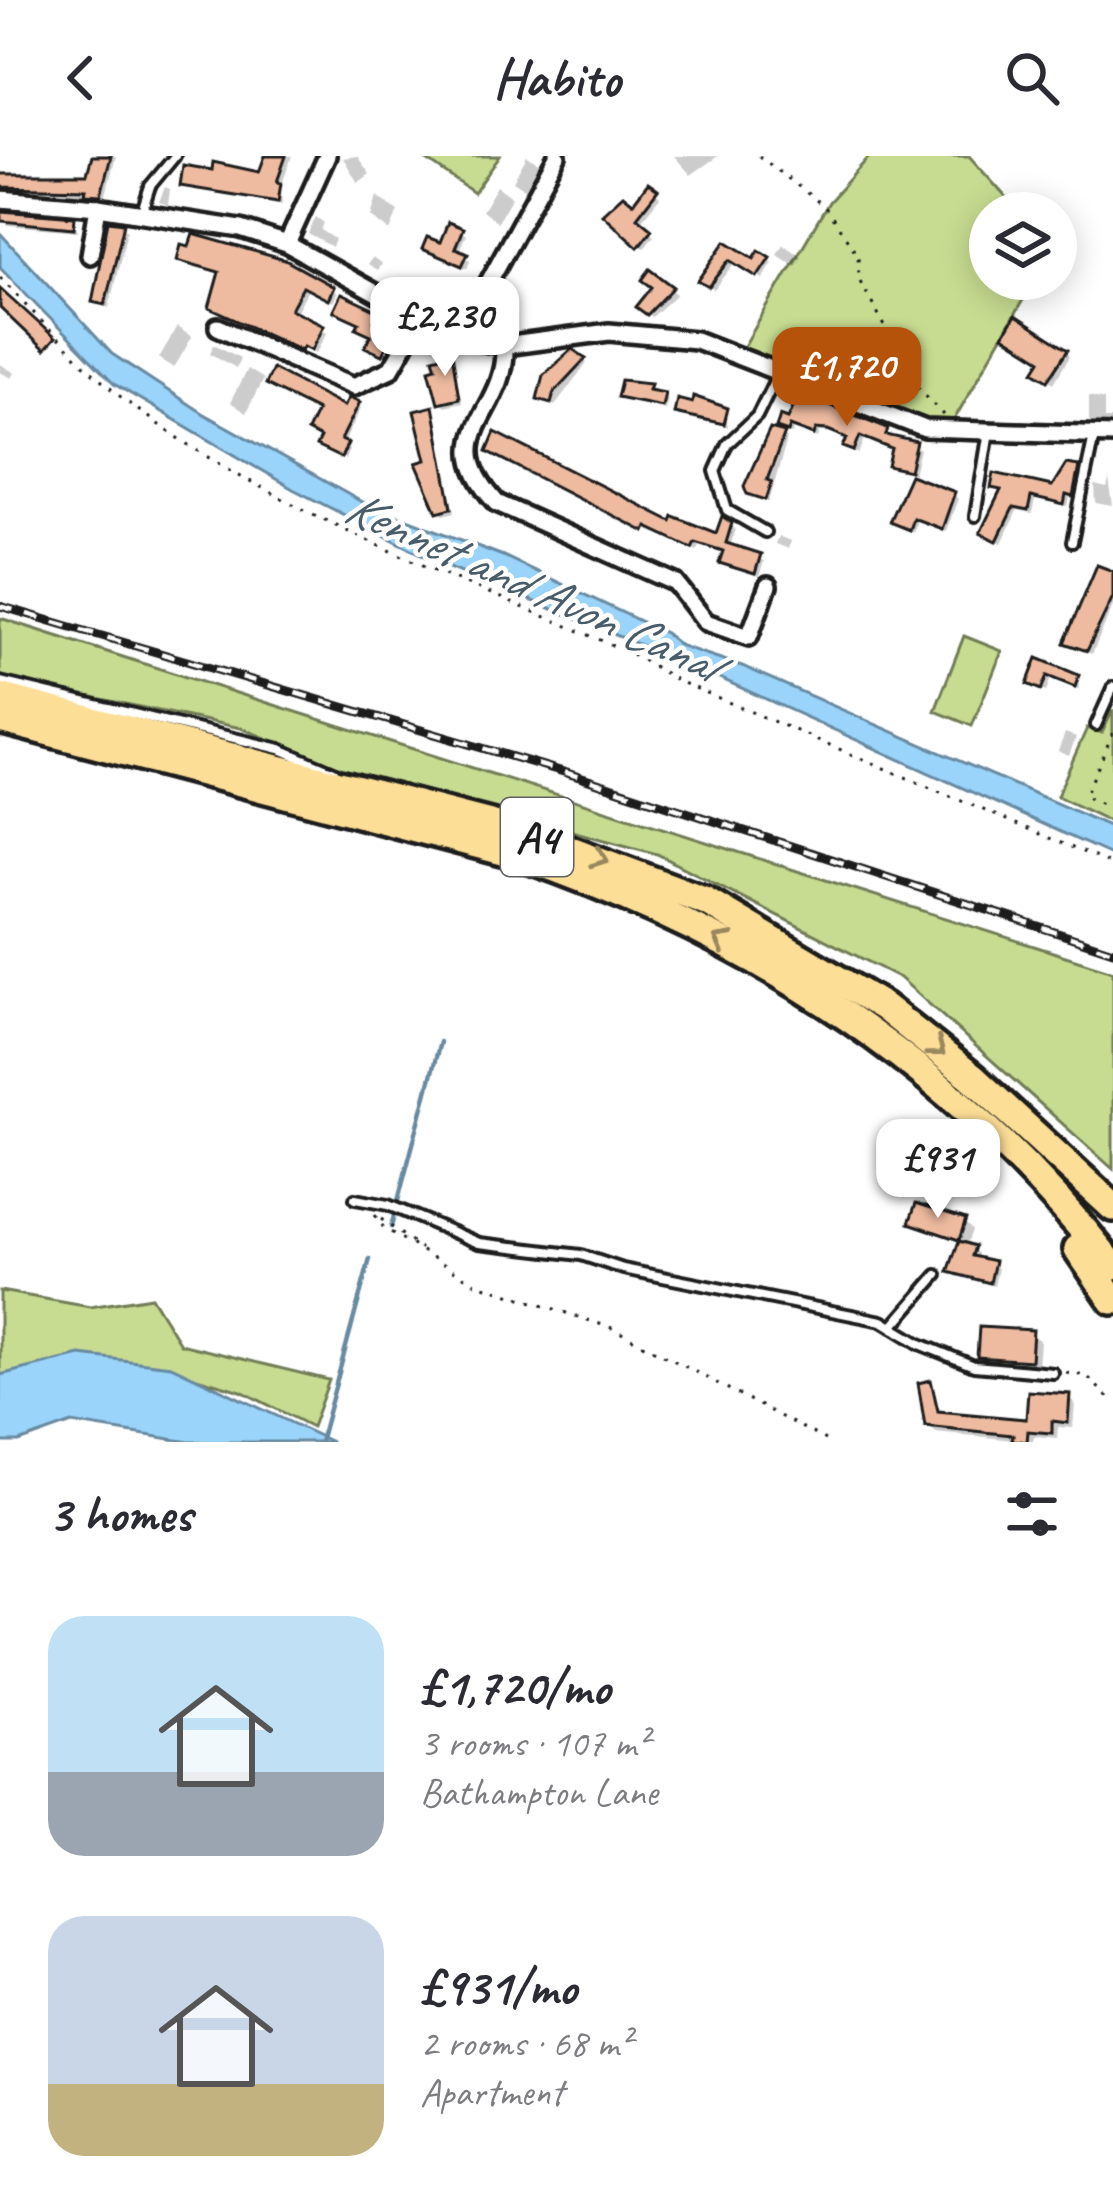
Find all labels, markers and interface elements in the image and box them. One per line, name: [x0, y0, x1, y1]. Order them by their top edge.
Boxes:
text: Habito: [493, 44, 620, 112]
icon: back: [48, 45, 114, 111]
icon: search: [999, 45, 1065, 111]
map controls: [969, 192, 1077, 300]
button: layers: [969, 192, 1077, 300]
pin: £2,230: [347, 277, 543, 379]
text: £2,230: [397, 291, 493, 340]
pin: £1,720: [749, 327, 945, 429]
text: £1,720: [799, 341, 895, 390]
water label: Kennet and Avon Canal: [336, 474, 743, 702]
road number: A4: [501, 798, 573, 876]
one-way arrow: [588, 844, 609, 868]
one-way arrow: [713, 932, 735, 955]
one-way arrow: [924, 1035, 946, 1056]
pin: £931: [867, 1119, 1009, 1221]
text: £931: [903, 1133, 973, 1182]
icon: filters: [999, 1481, 1065, 1547]
text: 3 homes: [48, 1482, 192, 1546]
text: £1,720/mo: [420, 1655, 610, 1719]
icon: home: [144, 1664, 288, 1808]
text: 3 rooms · 107 m²: [420, 1719, 648, 1768]
text: Bathampton Lane: [420, 1768, 658, 1817]
text: £931/mo: [420, 1955, 577, 2019]
icon: home: [144, 1964, 288, 2108]
text: 2 rooms · 68 m²: [420, 2019, 631, 2068]
text: Apartment: [420, 2068, 563, 2117]

